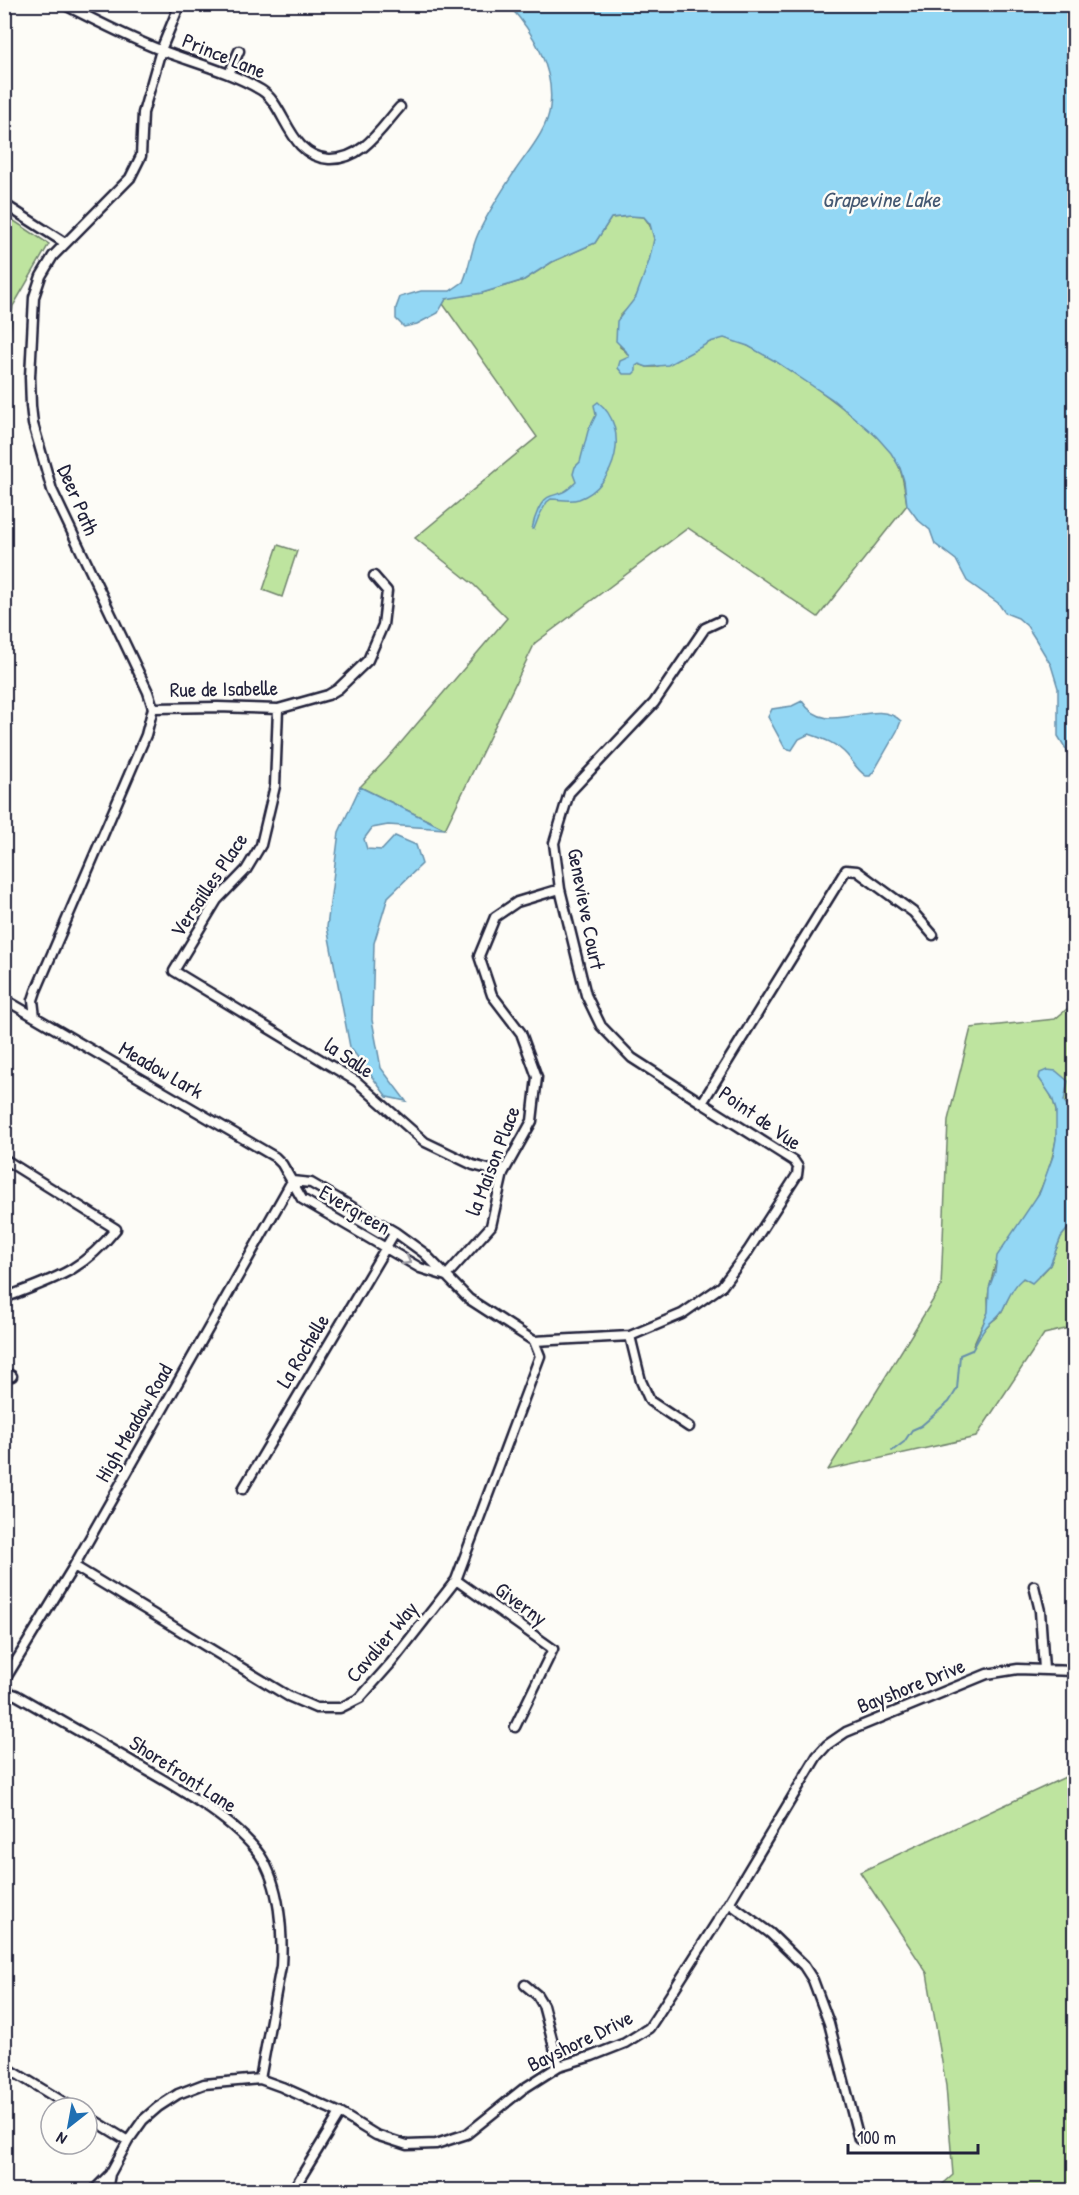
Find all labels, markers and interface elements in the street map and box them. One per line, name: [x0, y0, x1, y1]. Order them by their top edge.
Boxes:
street label: Prince Lane: [178, 26, 270, 85]
water label: Grapevine Lake: [822, 184, 941, 214]
street label: Deer Path: [51, 460, 106, 540]
street label: Rue de Isabelle: [170, 673, 278, 704]
street label: Versailles Place: [163, 827, 254, 943]
street label: Genevieve Court: [561, 846, 613, 973]
street label: la Salle: [319, 1030, 380, 1085]
street label: Meadow Lark: [114, 1034, 209, 1106]
street label: Point de Vue: [713, 1079, 807, 1157]
street label: la Maison Place: [458, 1102, 527, 1220]
street label: Evergreen: [314, 1178, 396, 1242]
one-way arrow: [401, 1253, 411, 1265]
street label: La Rochelle: [269, 1308, 336, 1393]
street label: High Meadow Road: [88, 1358, 179, 1487]
street label: Giverny: [489, 1575, 553, 1632]
street label: Cavalier Way: [339, 1595, 424, 1689]
street label: Bayshore Drive: [853, 1651, 969, 1720]
street label: Shorefront Lane: [124, 1728, 243, 1819]
street label: Bayshore Drive: [522, 2003, 637, 2079]
north arrow: [39, 2096, 99, 2156]
scale bar: [848, 2117, 978, 2155]
text: 100 m: [857, 2125, 896, 2150]
text: N: [52, 2127, 71, 2150]

